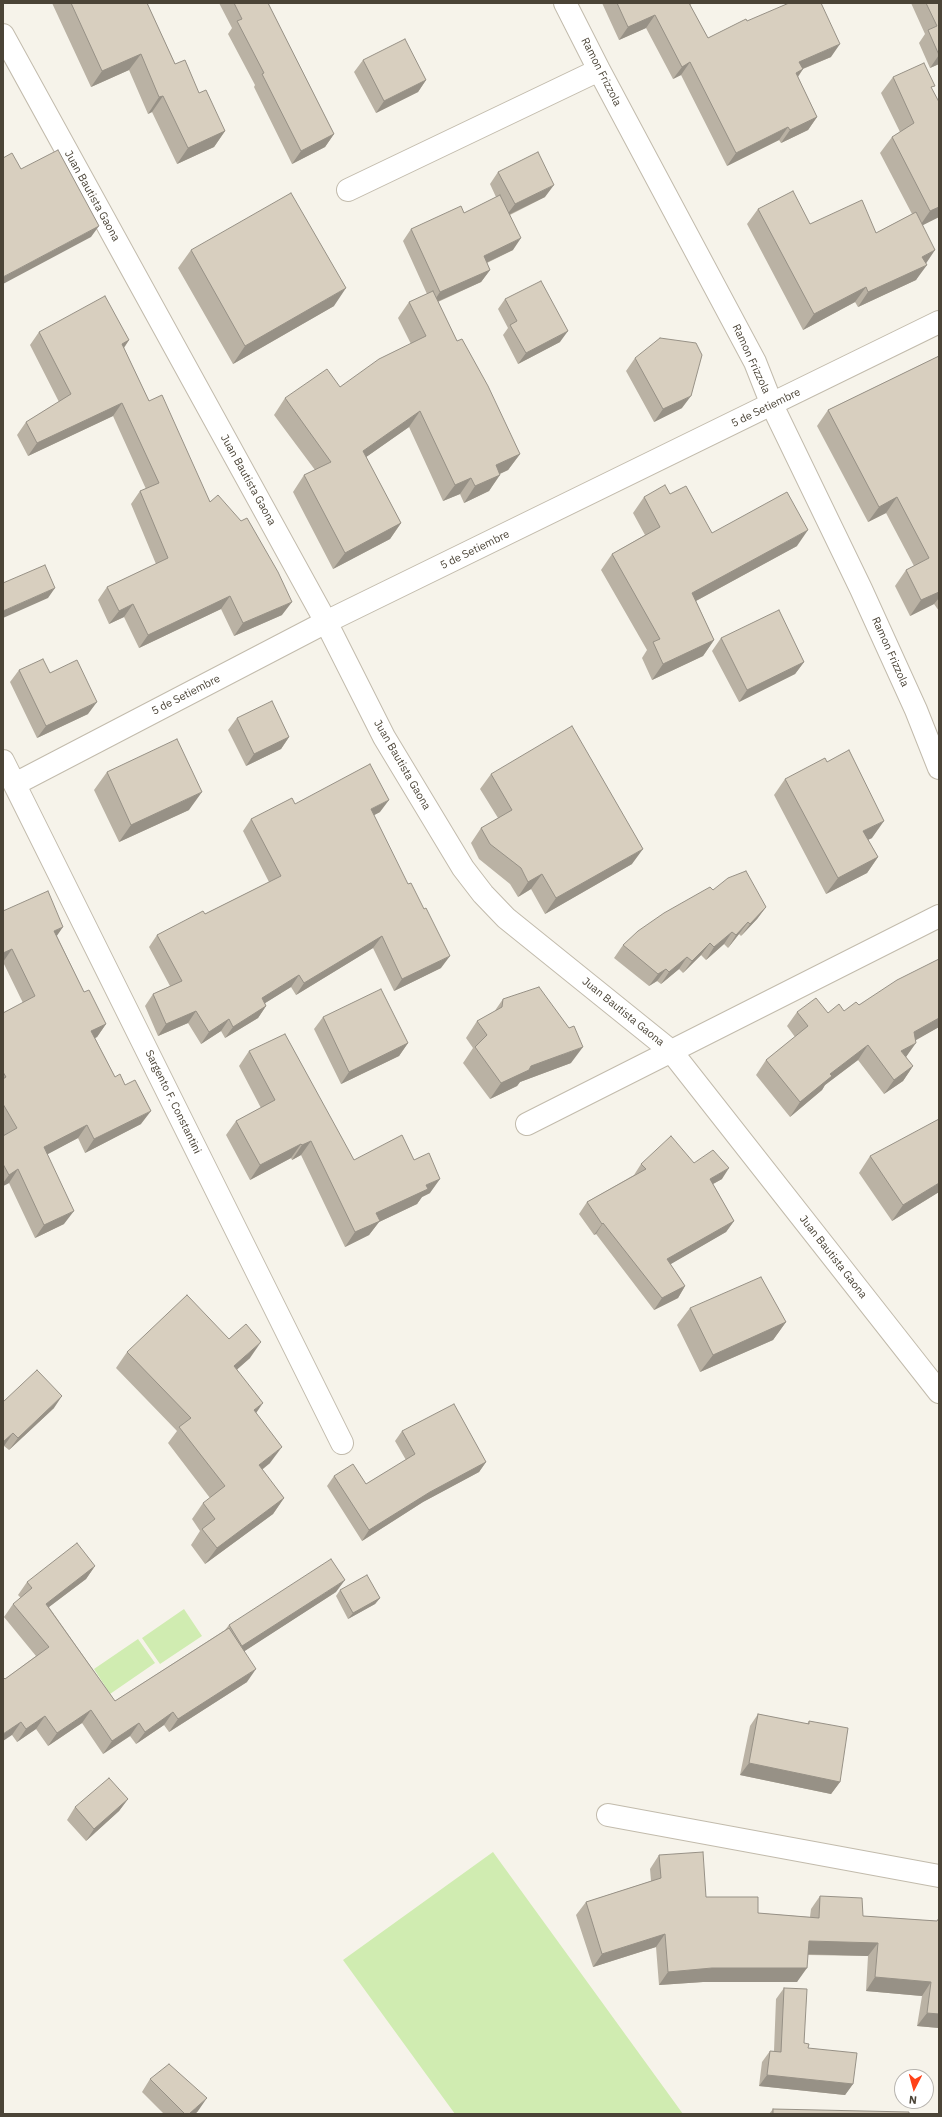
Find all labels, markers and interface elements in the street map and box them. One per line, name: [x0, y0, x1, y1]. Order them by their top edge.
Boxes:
street label: Ramon Frizzola: [578, 35, 624, 109]
street label: Juan Bautista Gaona: [62, 148, 122, 244]
street label: Ramon Frizzola: [729, 322, 773, 396]
street label: 5 de Setiembre: [729, 386, 803, 430]
street label: Juan Bautista Gaona: [218, 432, 278, 528]
street label: 5 de Setiembre: [438, 528, 512, 572]
street label: Ramon Frizzola: [869, 615, 911, 689]
street label: 5 de Setiembre: [149, 672, 223, 718]
street label: Juan Bautista Gaona: [371, 718, 433, 812]
street label: Juan Bautista Gaona: [579, 975, 667, 1049]
street label: Sargento F. Constantini: [142, 1048, 204, 1156]
street label: Juan Bautista Gaona: [796, 1213, 870, 1301]
north arrow: [894, 2069, 934, 2109]
text: N: [908, 2093, 918, 2107]

